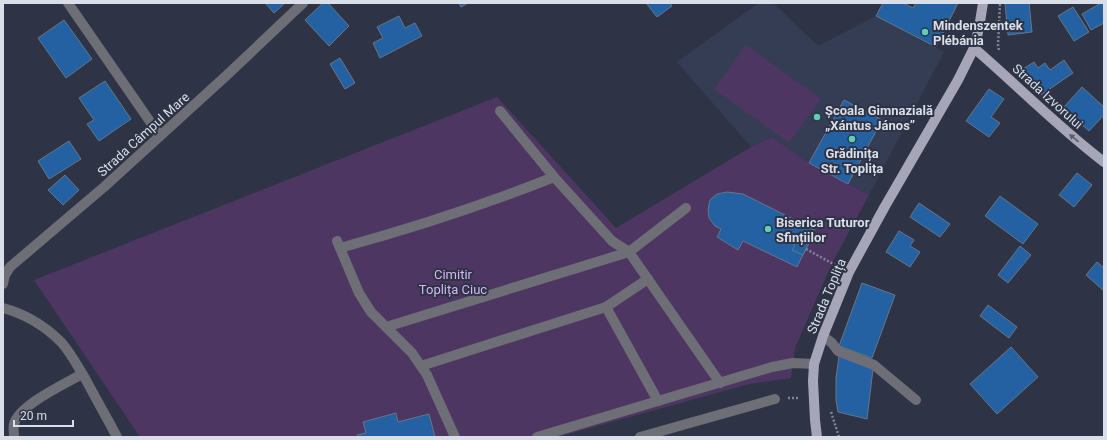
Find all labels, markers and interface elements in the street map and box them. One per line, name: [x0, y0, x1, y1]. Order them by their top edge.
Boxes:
place label: Mindenszentek Plébánia: [933, 18, 1024, 48]
marker: Mindenszentek Plébánia: [920, 27, 930, 37]
street label: Strada Izvorului: [1009, 61, 1086, 132]
street label: Strada Câmpul Mare: [94, 89, 192, 179]
place label: Școala Gimnazială „Xántus János”: [825, 103, 933, 133]
marker: Școala Gimnazială „Xántus János”: [812, 112, 822, 122]
one-way arrow: [1068, 133, 1079, 142]
marker: Grădinița Str. Toplița: [847, 134, 857, 144]
place label: Grădinița Str. Toplița: [821, 146, 883, 177]
place label: Biserica Tuturor Sfințiilor: [776, 215, 870, 246]
marker: Biserica Tuturor Sfințiilor: [763, 224, 773, 234]
street label: Strada Toplița: [804, 256, 850, 336]
park label: Cimitir Toplița Ciuc: [419, 267, 487, 298]
scale bar: [14, 402, 73, 428]
text: 20 m: [20, 409, 47, 423]

